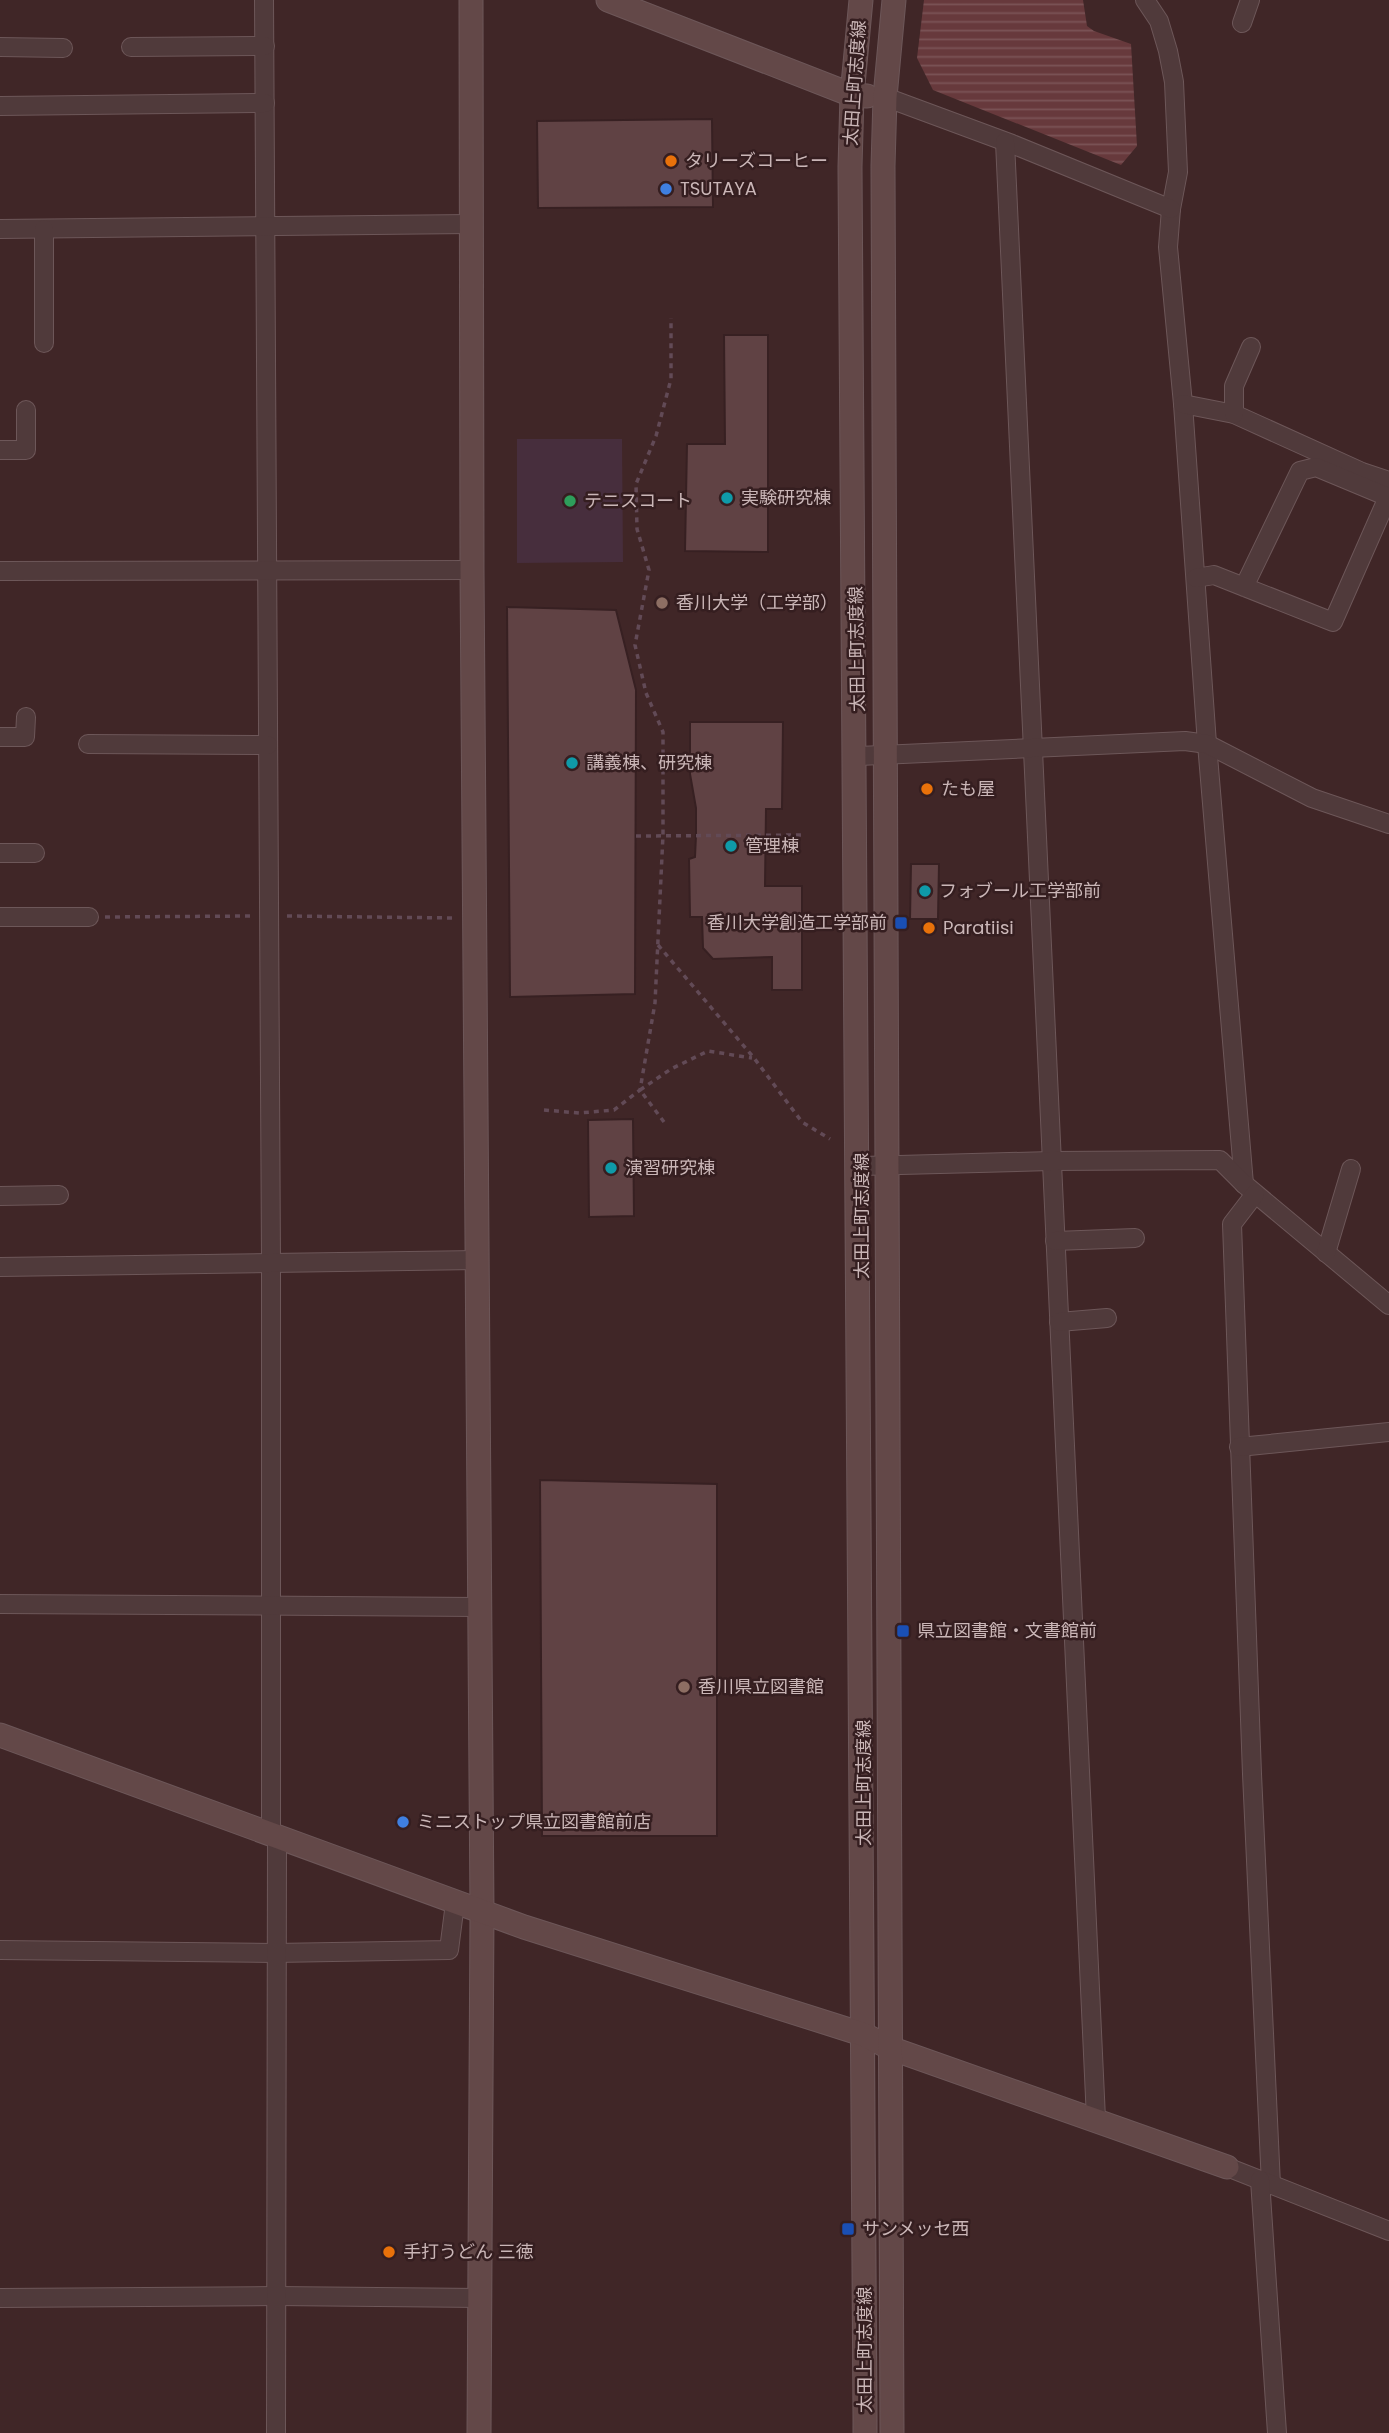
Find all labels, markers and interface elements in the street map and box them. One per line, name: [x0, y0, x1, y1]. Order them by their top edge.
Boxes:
street label: 太田上町志度線: [838, 19, 871, 147]
place label: タリーズコーヒー: [685, 148, 828, 173]
marker: タリーズコーヒー: [663, 153, 679, 169]
place label: TSUTAYA: [680, 176, 757, 201]
marker: TSUTAYA: [658, 181, 674, 197]
place label: 実験研究棟: [741, 485, 831, 510]
place label: テニスコート: [584, 488, 692, 513]
marker: 実験研究棟: [719, 490, 735, 506]
marker: テニスコート: [562, 493, 578, 509]
street label: 太田上町志度線: [843, 586, 870, 712]
place label: 香川大学（工学部）: [676, 590, 838, 615]
marker: 香川大学（工学部）: [654, 595, 670, 611]
place label: 講義棟、研究棟: [586, 750, 712, 775]
marker: 講義棟、研究棟: [564, 755, 580, 771]
place label: たも屋: [941, 776, 995, 801]
marker: たも屋: [919, 781, 935, 797]
place label: 管理棟: [745, 833, 799, 858]
marker: 管理棟: [723, 838, 739, 854]
place label: フォブール工学部前: [939, 878, 1101, 903]
marker: フォブール工学部前: [917, 883, 933, 899]
place label: 香川大学創造工学部前: [707, 910, 887, 935]
marker: 香川大学創造工学部前: [893, 915, 909, 931]
place label: Paratiisi: [943, 915, 1014, 940]
marker: Paratiisi: [921, 920, 937, 936]
street label: 太田上町志度線: [849, 1153, 874, 1279]
place label: 演習研究棟: [625, 1155, 715, 1180]
marker: 演習研究棟: [603, 1160, 619, 1176]
place label: 県立図書館・文書館前: [917, 1618, 1097, 1643]
marker: 県立図書館・文書館前: [895, 1623, 911, 1639]
place label: 香川県立図書館: [698, 1674, 824, 1699]
marker: 香川県立図書館: [676, 1679, 692, 1695]
street label: 太田上町志度線: [851, 1720, 876, 1846]
place label: ミニストップ県立図書館前店: [417, 1809, 651, 1834]
marker: ミニストップ県立図書館前店: [395, 1814, 411, 1830]
place label: サンメッセ西: [862, 2216, 969, 2241]
marker: サンメッセ西: [840, 2221, 856, 2237]
place label: 手打うどん 三徳: [403, 2239, 534, 2264]
marker: 手打うどん 三徳: [381, 2244, 397, 2260]
street label: 太田上町志度線: [852, 2287, 877, 2413]

